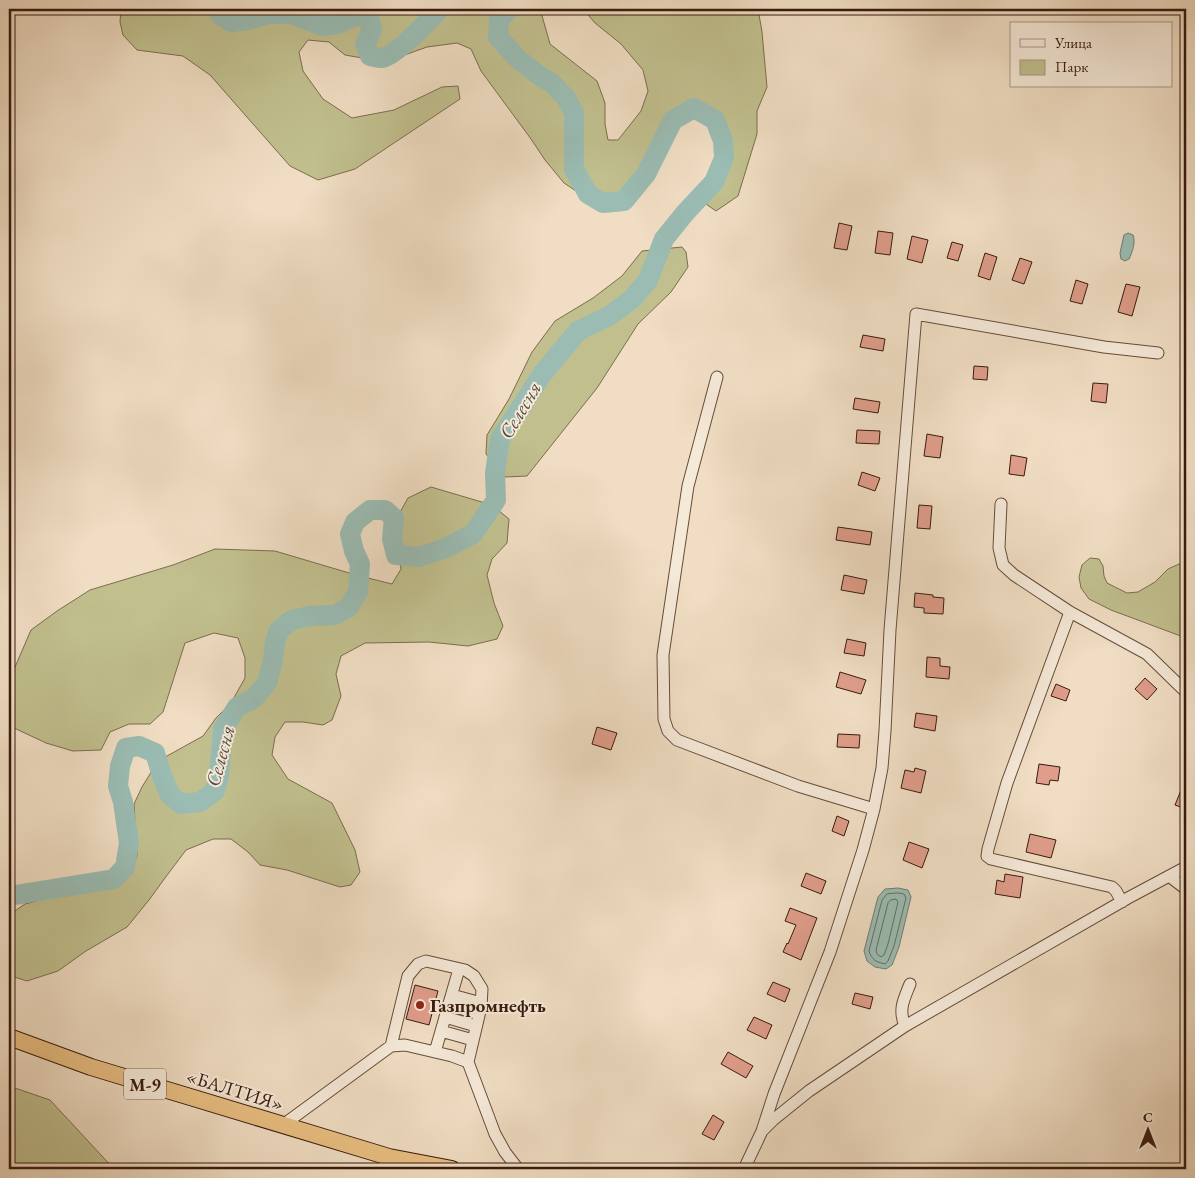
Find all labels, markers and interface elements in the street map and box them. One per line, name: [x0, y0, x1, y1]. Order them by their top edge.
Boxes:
legend: [1010, 22, 1172, 88]
text: Улица: [1054, 33, 1092, 52]
text: Парк: [1055, 57, 1088, 76]
water label: Селесня: [493, 377, 547, 443]
water label: Селесня: [199, 723, 241, 789]
place label: Газпромнефть: [430, 993, 546, 1018]
marker: Газпромнефть: [414, 999, 426, 1011]
street label: «БАЛТИЯ»: [183, 1063, 287, 1117]
road number: М-9: [124, 1068, 166, 1100]
north arrow: [1122, 1106, 1172, 1156]
text: С: [1143, 1108, 1153, 1126]

